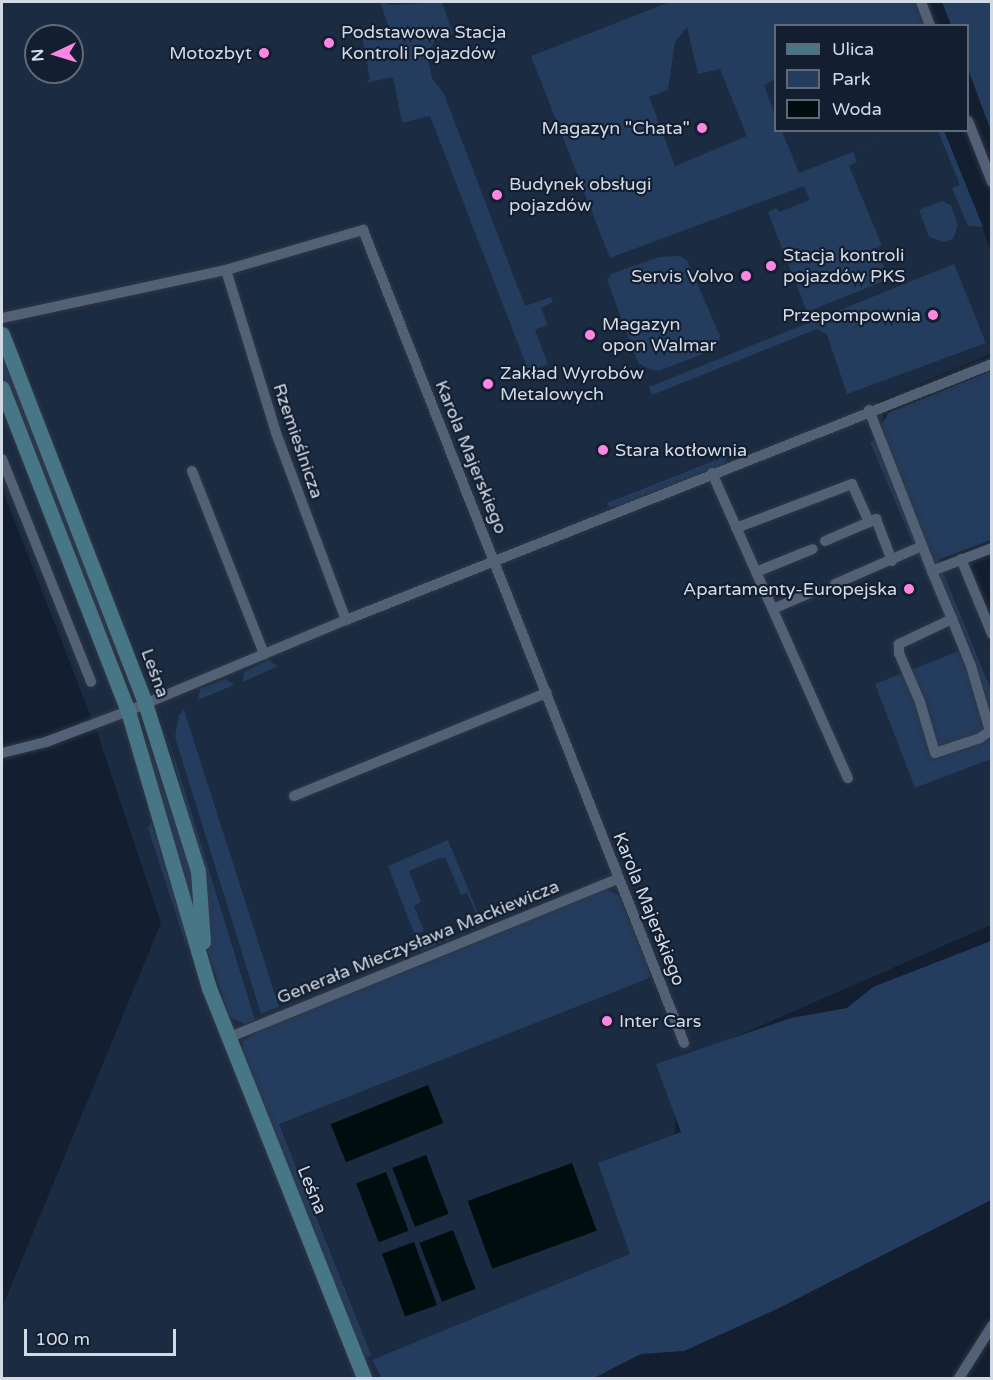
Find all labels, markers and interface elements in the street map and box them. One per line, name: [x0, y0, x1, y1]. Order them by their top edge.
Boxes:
place label: Podstawowa Stacja Kontroli Pojazdów: [341, 22, 506, 64]
north arrow: [24, 24, 84, 84]
legend: [774, 24, 969, 132]
marker: Podstawowa Stacja Kontroli Pojazdów: [322, 36, 336, 50]
text: Ulica: [832, 38, 874, 60]
place label: Motozbyt: [169, 42, 252, 64]
marker: Motozbyt: [257, 46, 271, 60]
text: N: [28, 48, 48, 62]
text: Park: [832, 68, 870, 90]
text: Woda: [832, 98, 882, 120]
place label: Magazyn "Chata": [542, 117, 690, 139]
marker: Magazyn "Chata": [695, 121, 709, 135]
place label: Budynek obsługi pojazdów: [509, 174, 651, 216]
marker: Budynek obsługi pojazdów: [490, 188, 504, 202]
place label: Stacja kontroli pojazdów PKS: [783, 245, 905, 288]
marker: Stacja kontroli pojazdów PKS: [764, 259, 778, 273]
place label: Servis Volvo: [631, 265, 734, 287]
marker: Servis Volvo: [739, 269, 753, 283]
place label: Przepompownia: [782, 304, 921, 326]
marker: Przepompownia: [926, 308, 940, 322]
place label: Magazyn opon Walmar: [602, 314, 716, 356]
marker: Magazyn opon Walmar: [583, 328, 597, 342]
place label: Zakład Wyrobów Metalowych: [500, 363, 644, 406]
street label: Karola Majerskiego: [430, 377, 512, 537]
marker: Zakład Wyrobów Metalowych: [481, 377, 495, 391]
street label: Rzemieślnicza: [268, 381, 328, 501]
place label: Stara kotłownia: [615, 439, 747, 461]
marker: Stara kotłownia: [596, 443, 610, 457]
place label: Apartamenty-Europejska: [683, 578, 897, 600]
marker: Apartamenty-Europejska: [902, 582, 916, 596]
street label: Leśna: [136, 646, 174, 700]
street label: Karola Majerskiego: [608, 829, 690, 989]
street label: Generała Mieczysława Mackiewicza: [274, 875, 562, 1009]
place label: Inter Cars: [619, 1010, 701, 1032]
marker: Inter Cars: [600, 1014, 614, 1028]
street label: Leśna: [293, 1163, 331, 1217]
scale bar: [27, 1317, 178, 1355]
text: 100 m: [35, 1328, 90, 1350]

